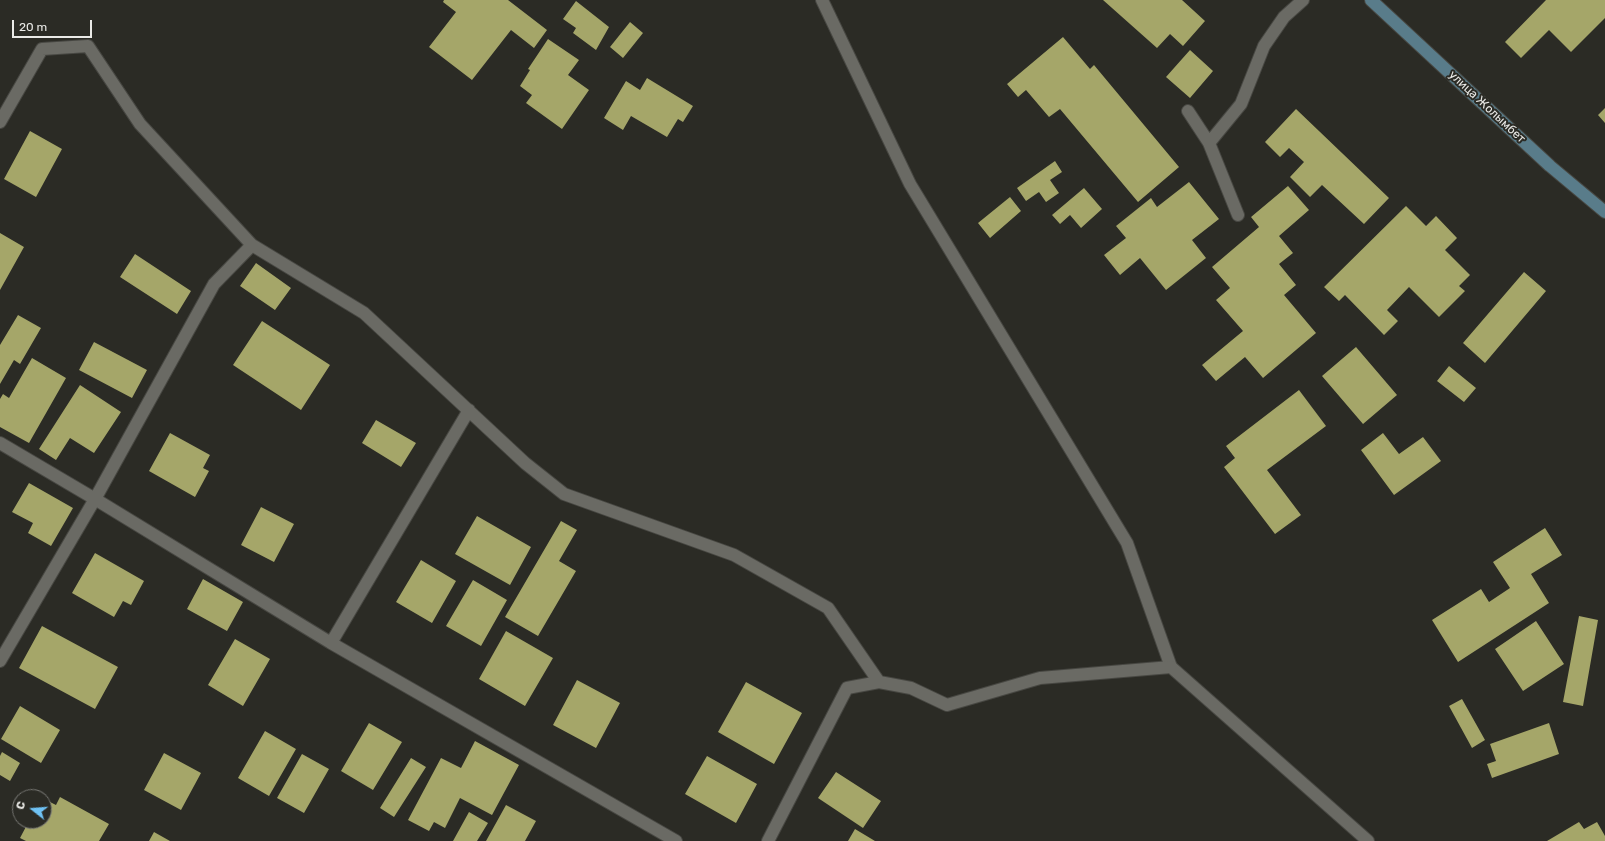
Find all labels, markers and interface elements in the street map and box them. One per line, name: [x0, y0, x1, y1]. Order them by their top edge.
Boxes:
scale bar: [14, 12, 94, 38]
text: 20 m: [19, 20, 47, 34]
street label: улица Жолымбет: [1446, 68, 1528, 146]
north arrow: [12, 789, 52, 829]
text: С: [14, 800, 28, 811]

